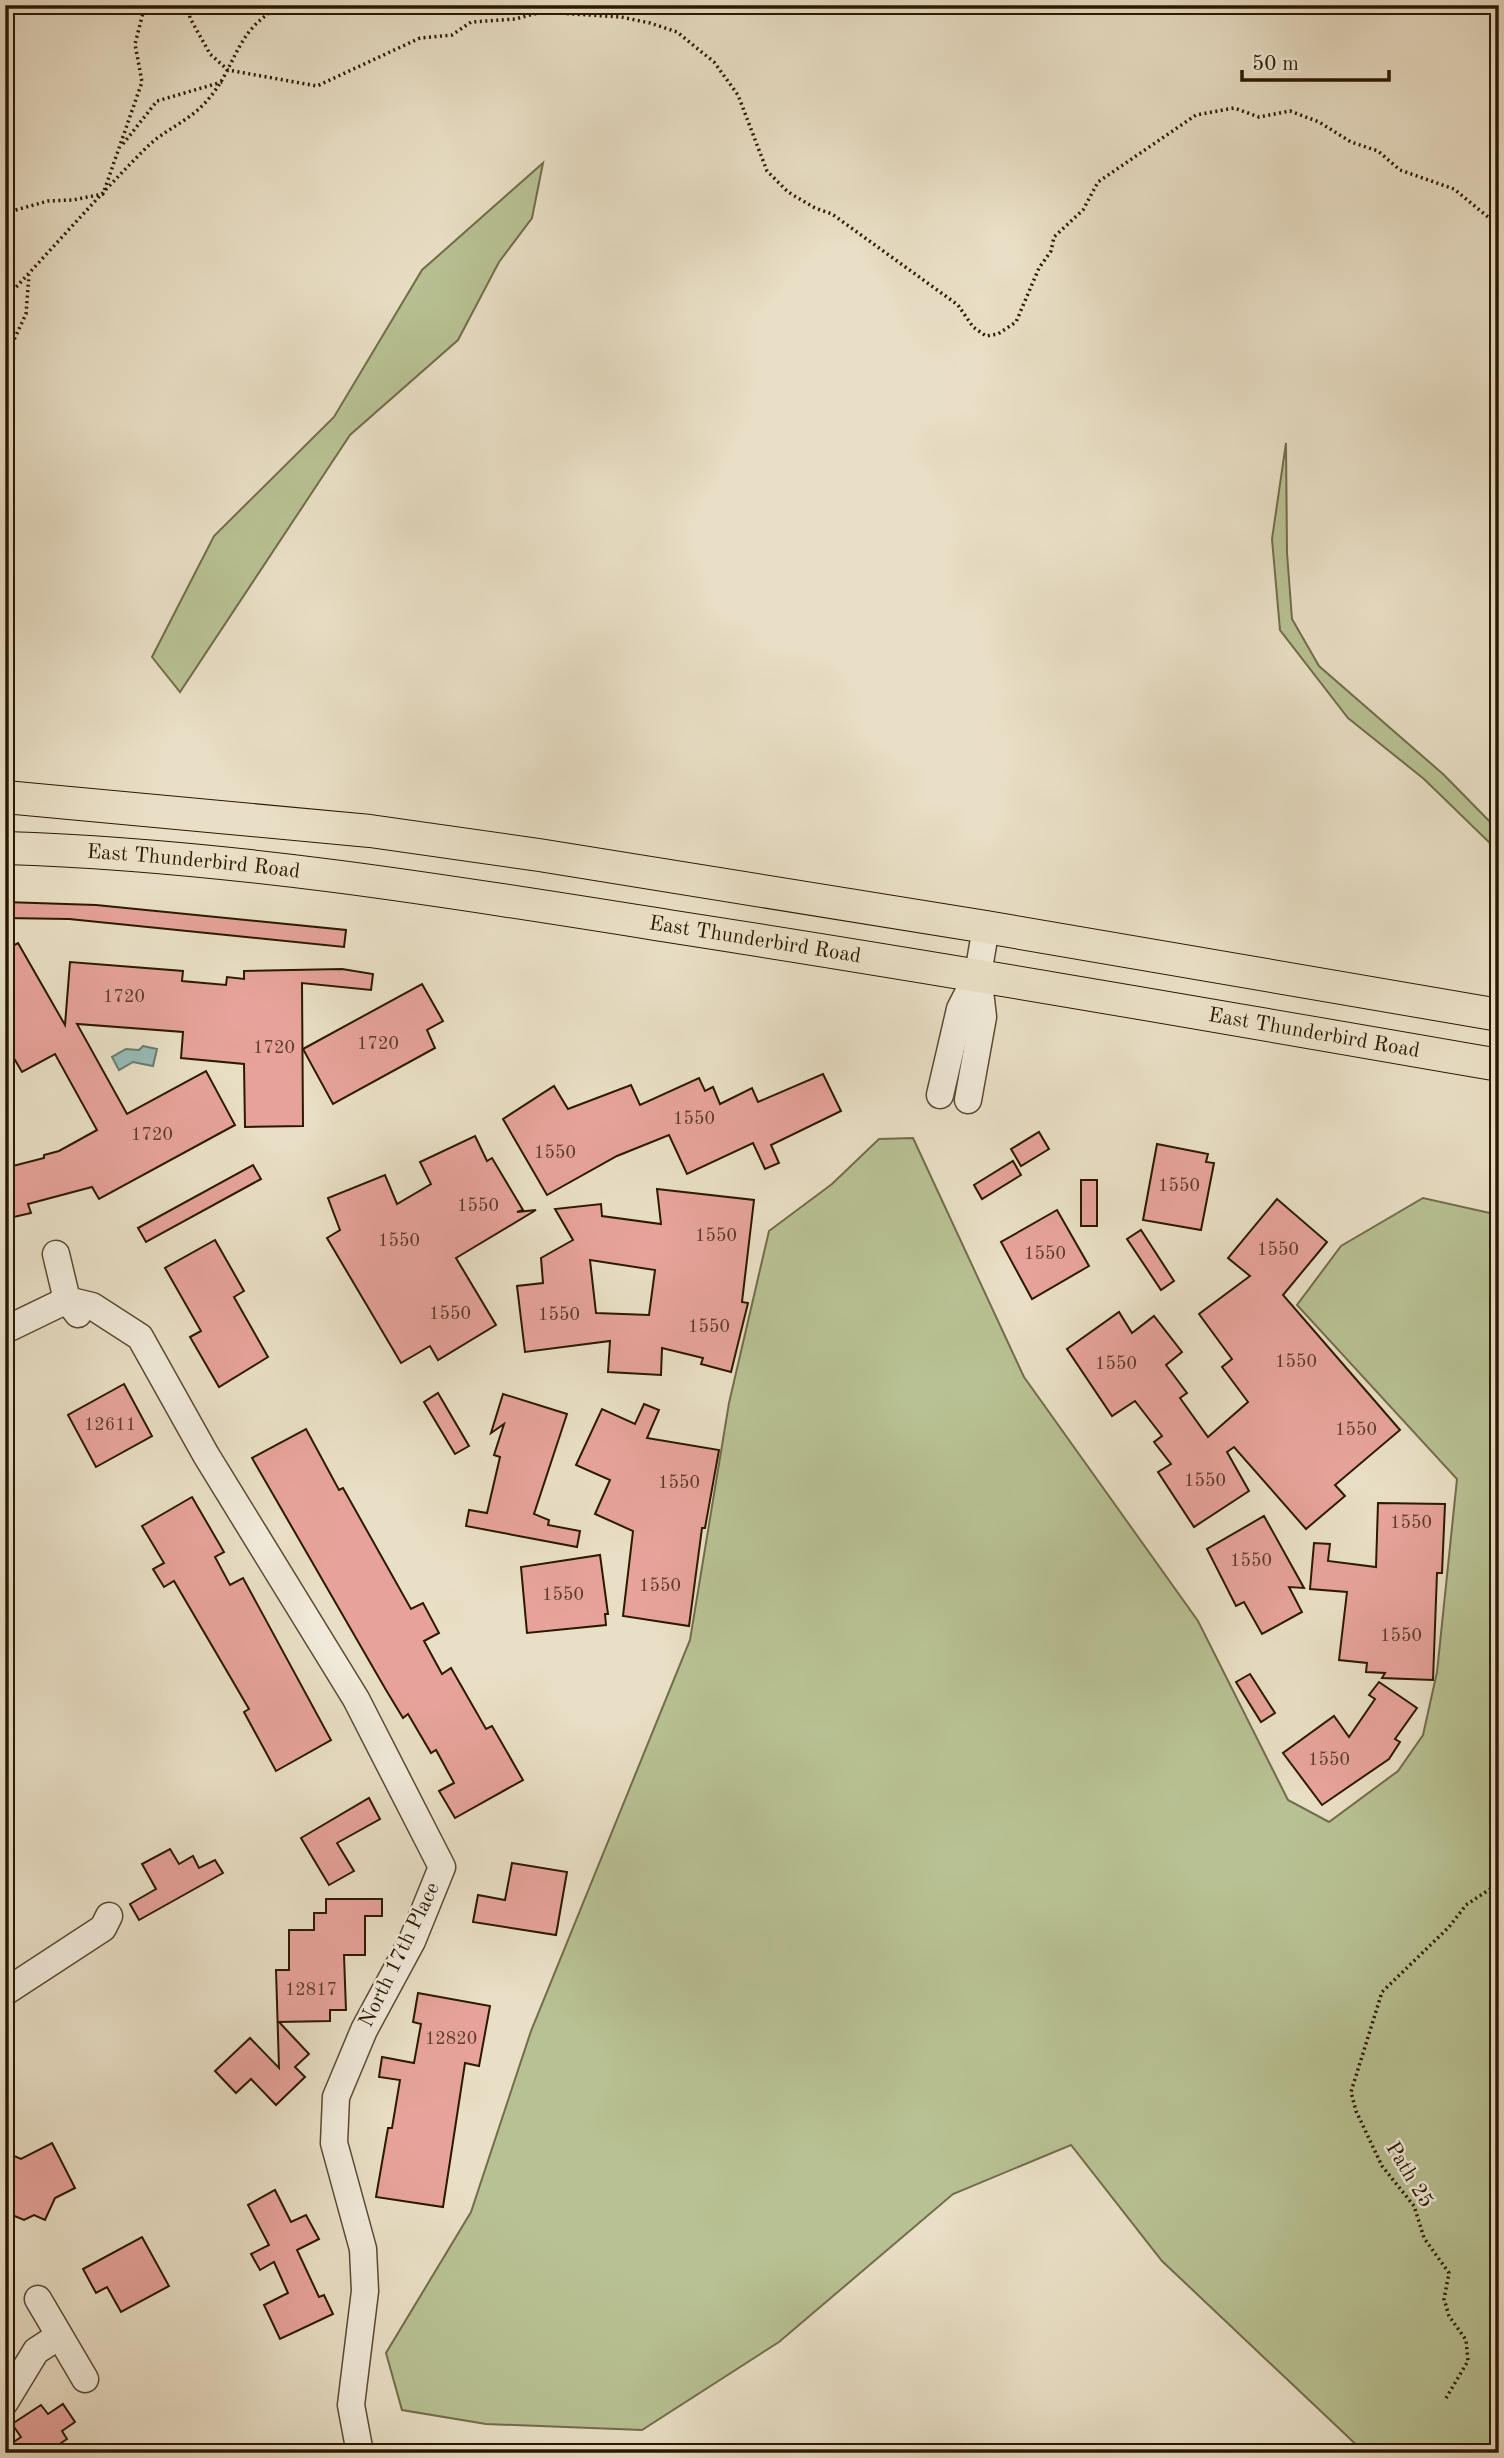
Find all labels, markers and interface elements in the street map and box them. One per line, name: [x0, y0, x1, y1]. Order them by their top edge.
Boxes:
scale bar: [1242, 38, 1388, 82]
text: 50 m: [1252, 54, 1299, 75]
street label: East Thunderbird Road: [86, 841, 301, 882]
street label: East Thunderbird Road: [647, 913, 862, 967]
house number: 1720: [103, 988, 145, 1006]
street label: East Thunderbird Road: [1207, 1004, 1421, 1062]
house number: 1720: [357, 1035, 399, 1053]
house number: 1720: [253, 1039, 295, 1057]
house number: 1550: [673, 1110, 715, 1128]
house number: 1720: [131, 1126, 173, 1144]
house number: 1550: [534, 1144, 576, 1162]
house number: 1550: [1158, 1177, 1200, 1195]
house number: 1550: [457, 1197, 499, 1215]
house number: 1550: [695, 1227, 737, 1245]
house number: 1550: [378, 1232, 420, 1250]
house number: 1550: [1257, 1241, 1299, 1259]
house number: 1550: [1024, 1245, 1066, 1263]
house number: 1550: [429, 1305, 471, 1323]
house number: 1550: [538, 1306, 580, 1324]
house number: 1550: [688, 1318, 730, 1336]
house number: 1550: [1275, 1353, 1317, 1371]
house number: 1550: [1095, 1355, 1137, 1373]
house number: 12611: [84, 1416, 136, 1434]
house number: 1550: [1335, 1421, 1377, 1439]
house number: 1550: [1184, 1472, 1226, 1490]
house number: 1550: [658, 1474, 700, 1492]
house number: 1550: [1390, 1514, 1432, 1532]
house number: 1550: [1230, 1552, 1272, 1570]
house number: 1550: [639, 1577, 681, 1595]
house number: 1550: [542, 1586, 584, 1604]
house number: 1550: [1380, 1627, 1422, 1645]
house number: 1550: [1308, 1751, 1350, 1769]
street label: North 17th Place: [356, 1879, 444, 2031]
house number: 12817: [285, 1981, 337, 1999]
house number: 12820: [425, 2030, 477, 2048]
street label: Path 25: [1381, 2138, 1437, 2212]

